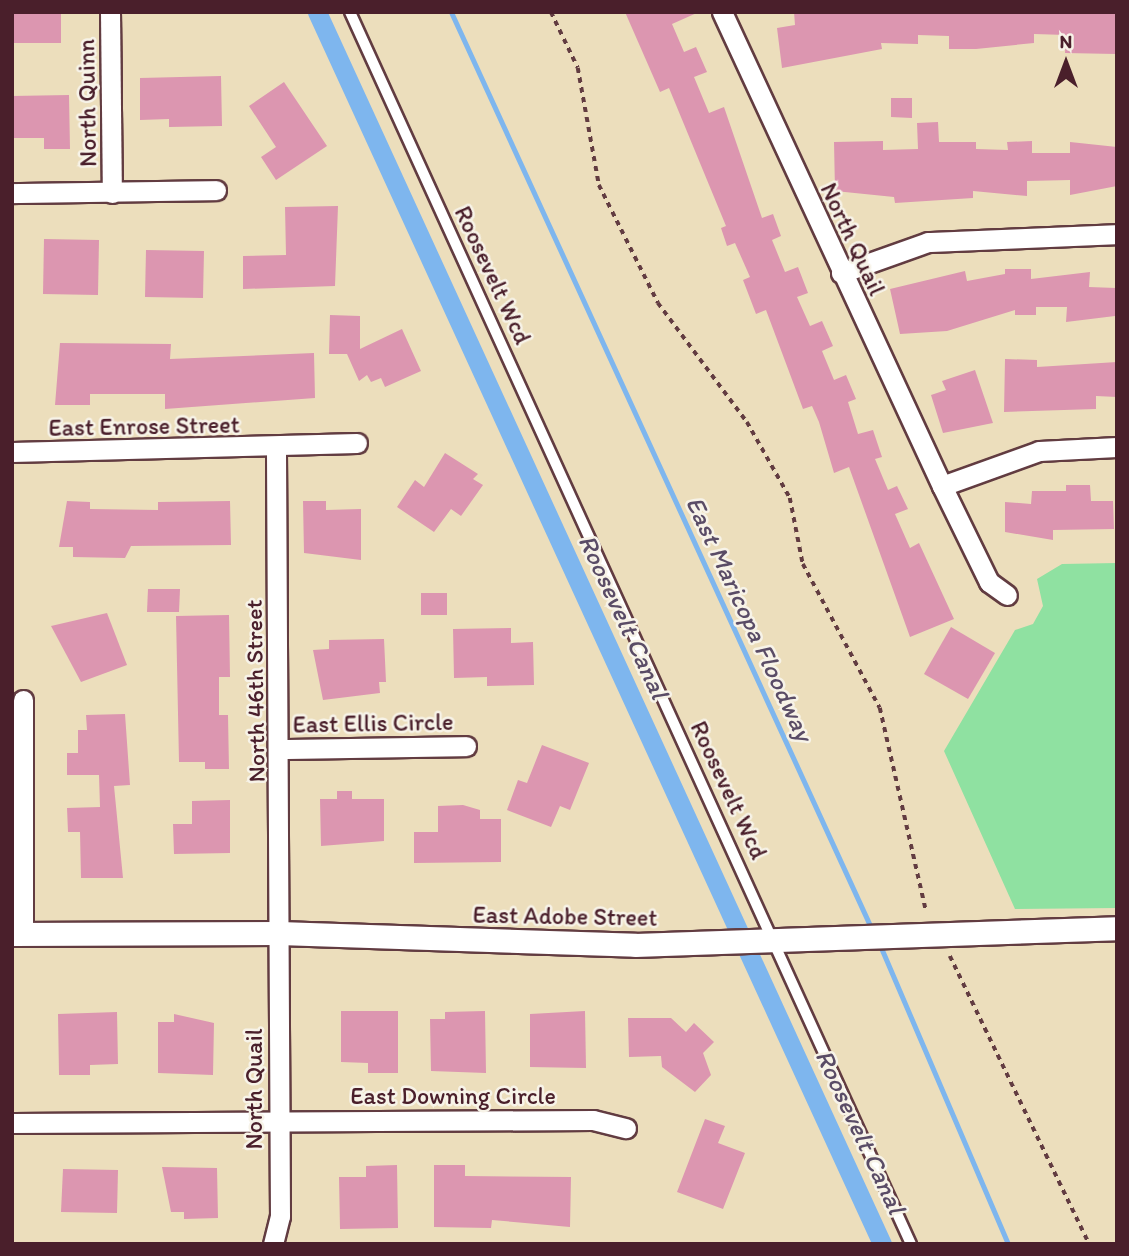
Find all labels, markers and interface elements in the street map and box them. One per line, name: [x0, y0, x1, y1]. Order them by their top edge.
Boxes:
north arrow: [1031, 28, 1101, 98]
text: N: [1060, 30, 1072, 53]
street label: North Quinn: [71, 39, 103, 167]
street label: North Quail: [814, 178, 892, 300]
street label: Roosevelt Wcd: [449, 202, 537, 348]
street label: East Enrose Street: [49, 410, 239, 442]
water label: East Maricopa Floodway: [678, 491, 820, 747]
water label: Roosevelt Canal: [571, 529, 675, 705]
street label: North 46th Street: [239, 600, 271, 782]
street label: East Ellis Circle: [293, 707, 453, 739]
street label: Roosevelt Wcd: [685, 717, 773, 863]
street label: East Adobe Street: [473, 900, 657, 932]
street label: North Quail: [240, 1029, 268, 1149]
water label: Roosevelt Canal: [808, 1044, 912, 1220]
street label: East Downing Circle: [350, 1082, 556, 1110]

